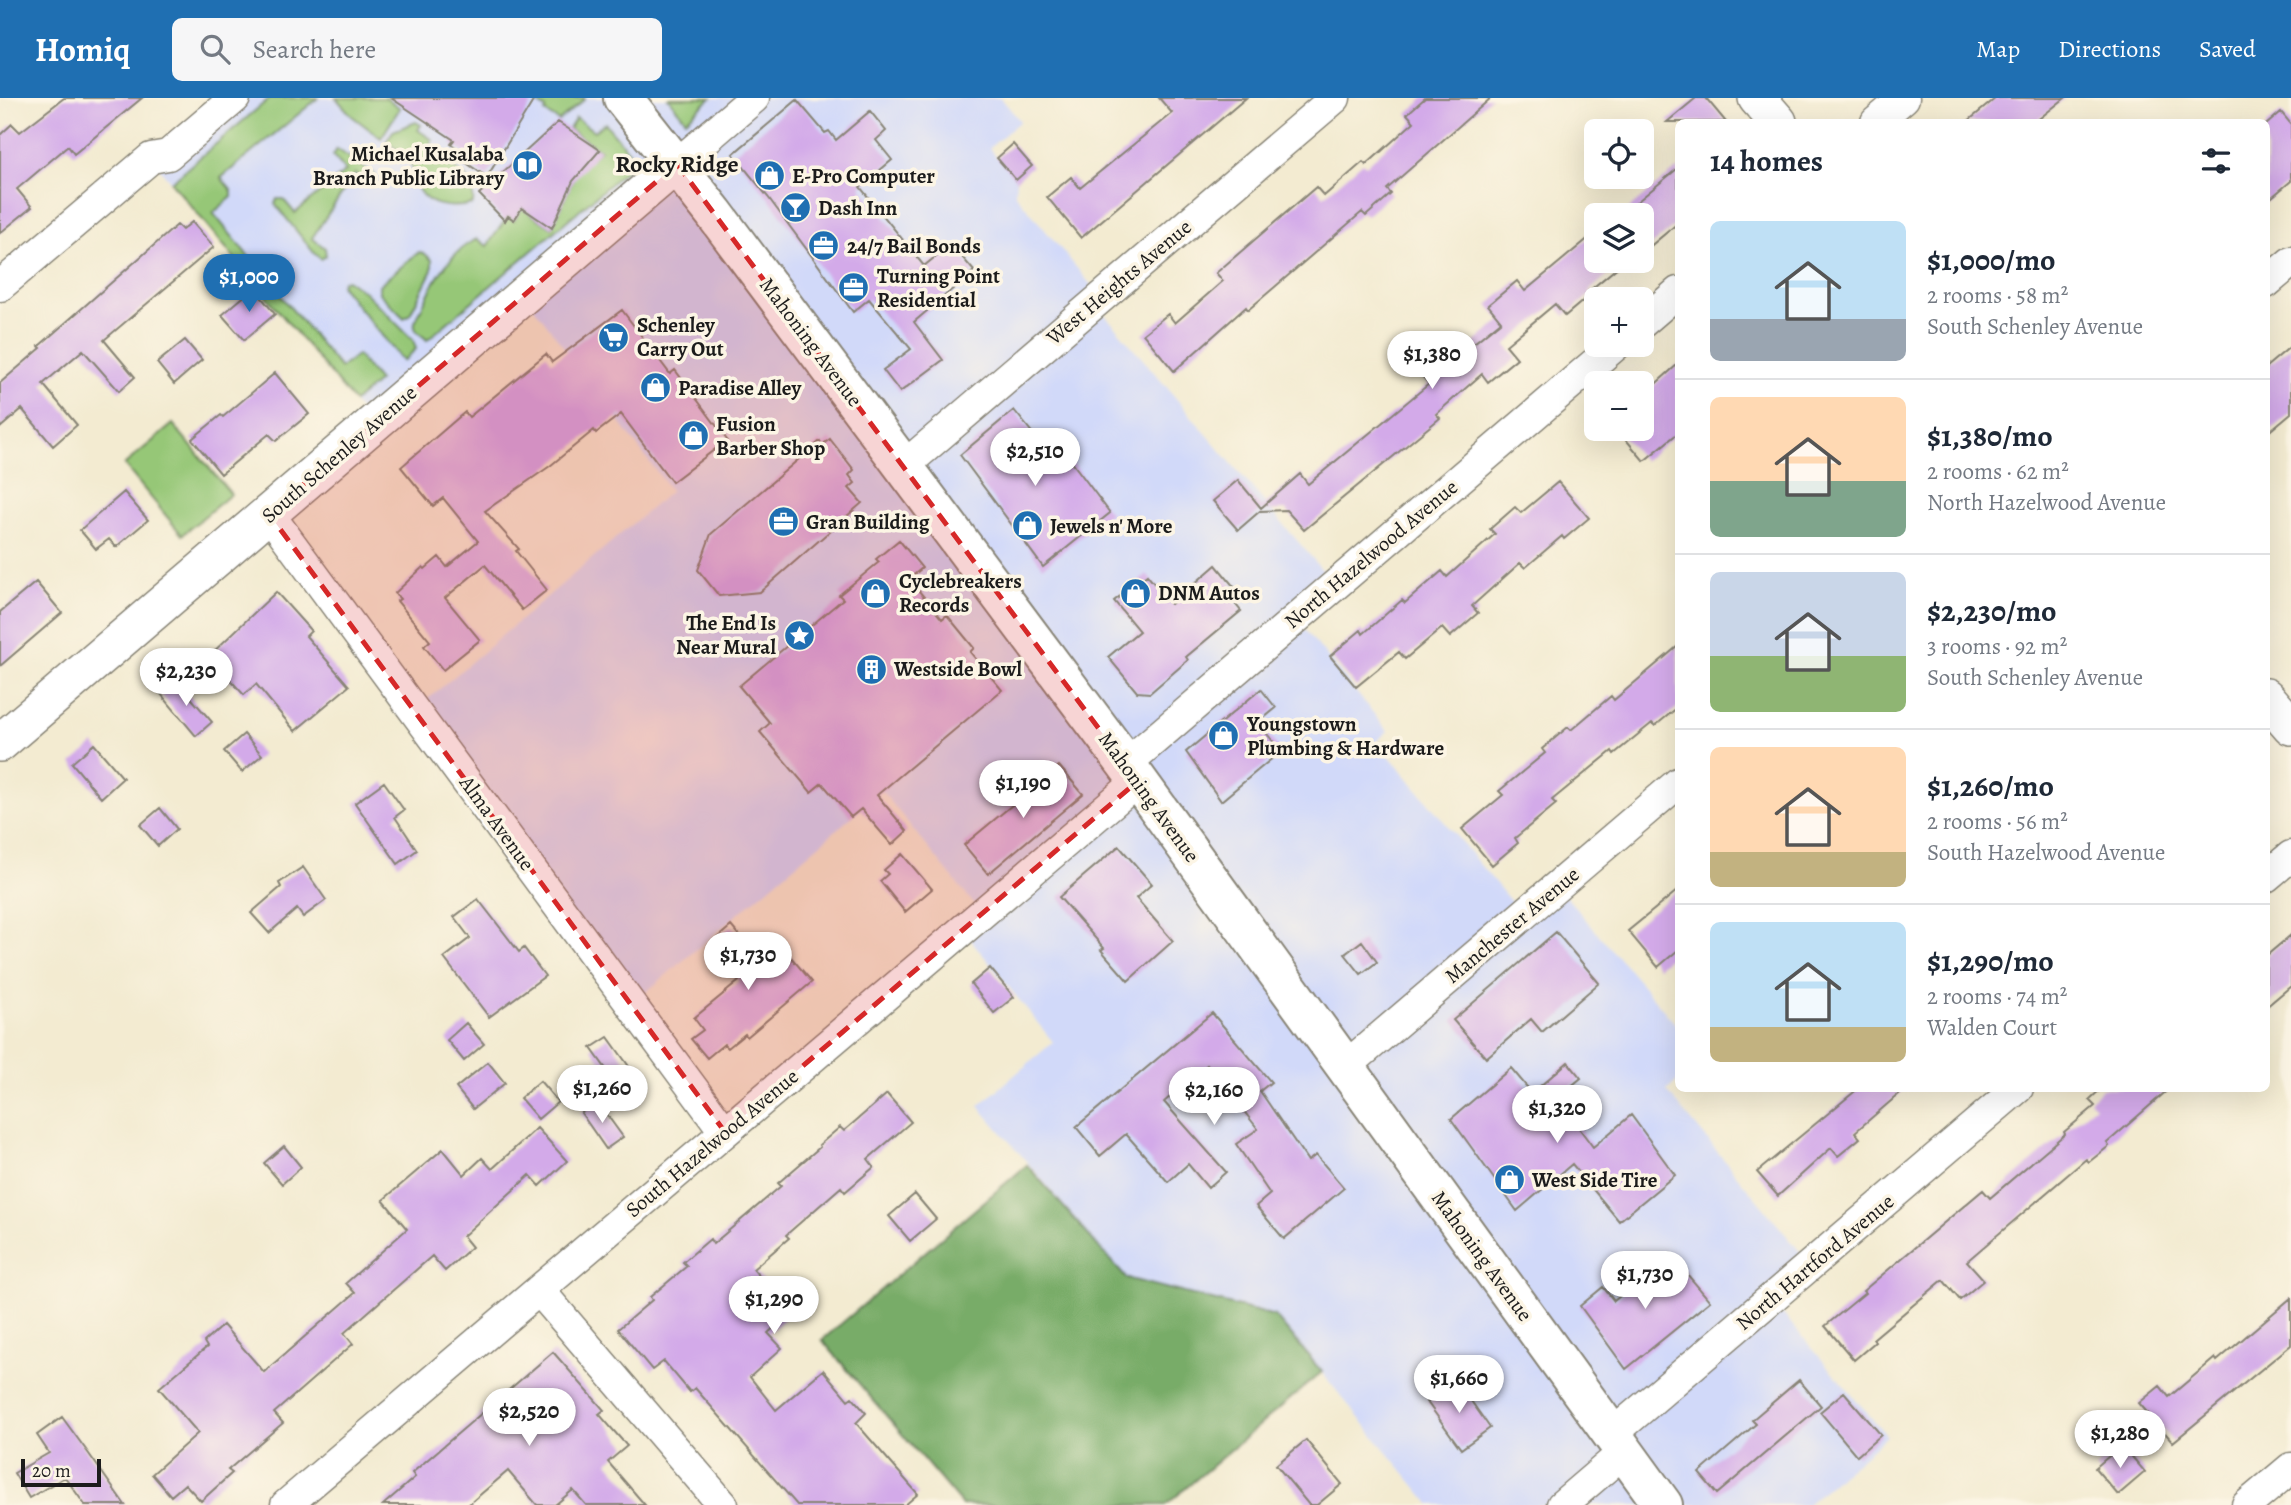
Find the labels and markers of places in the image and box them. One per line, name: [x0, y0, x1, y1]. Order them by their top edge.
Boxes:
place label: Michael Kusalaba Branch Public Library: [313, 140, 505, 192]
library icon: Michael Kusalaba Branch Public Library: [510, 149, 544, 183]
shop icon: E-Pro Computer: [752, 159, 786, 193]
place label: E-Pro Computer: [792, 162, 935, 190]
bar icon: Dash Inn: [778, 191, 812, 225]
place label: Dash Inn: [818, 194, 898, 222]
office icon: 24/7 Bail Bonds: [807, 229, 841, 263]
place label: 24/7 Bail Bonds: [847, 232, 981, 260]
pin: $1,000: [192, 254, 306, 314]
place label: Turning Point Residential: [877, 262, 1000, 314]
office icon: Turning Point Residential: [837, 271, 871, 305]
place label: Schenley Carry Out: [637, 311, 724, 363]
supermarket icon: Schenley Carry Out: [597, 320, 631, 354]
pin: $1,380: [1375, 331, 1489, 391]
shop icon: Paradise Alley: [638, 371, 672, 405]
place label: Paradise Alley: [678, 374, 802, 402]
place label: Fusion Barber Shop: [716, 410, 825, 462]
shop icon: Fusion Barber Shop: [676, 419, 710, 453]
pin: $2,510: [978, 428, 1092, 488]
office icon: Gran Building: [766, 505, 800, 539]
place label: Gran Building: [806, 508, 930, 536]
shop icon: Jewels n' More: [1010, 509, 1044, 543]
place label: Jewels n' More: [1050, 512, 1173, 540]
place label: Cyclebreakers Records: [899, 567, 1022, 619]
shop icon: Cyclebreakers Records: [859, 576, 893, 610]
shop icon: DNM Autos: [1118, 576, 1152, 610]
place label: DNM Autos: [1158, 579, 1260, 607]
place label: The End Is Near Mural: [676, 609, 776, 661]
place icon: The End Is Near Mural: [782, 618, 816, 652]
pin: $2,230: [129, 648, 243, 708]
building icon: Westside Bowl: [854, 652, 888, 686]
place label: Westside Bowl: [893, 655, 1022, 683]
place label: Youngstown Plumbing & Hardware: [1246, 710, 1444, 762]
shop icon: Youngstown Plumbing & Hardware: [1207, 719, 1241, 753]
pin: $1,190: [966, 760, 1080, 820]
pin: $1,730: [691, 932, 805, 992]
pin: $1,260: [545, 1066, 659, 1125]
pin: $2,160: [1157, 1068, 1271, 1127]
pin: $1,320: [1500, 1086, 1614, 1145]
shop icon: West Side Tire: [1492, 1163, 1526, 1197]
place label: West Side Tire: [1531, 1166, 1658, 1194]
pin: $1,730: [1588, 1252, 1702, 1311]
pin: $1,290: [717, 1276, 831, 1336]
pin: $1,660: [1402, 1356, 1516, 1415]
pin: $2,520: [472, 1388, 586, 1448]
pin: $1,280: [2063, 1410, 2177, 1470]

